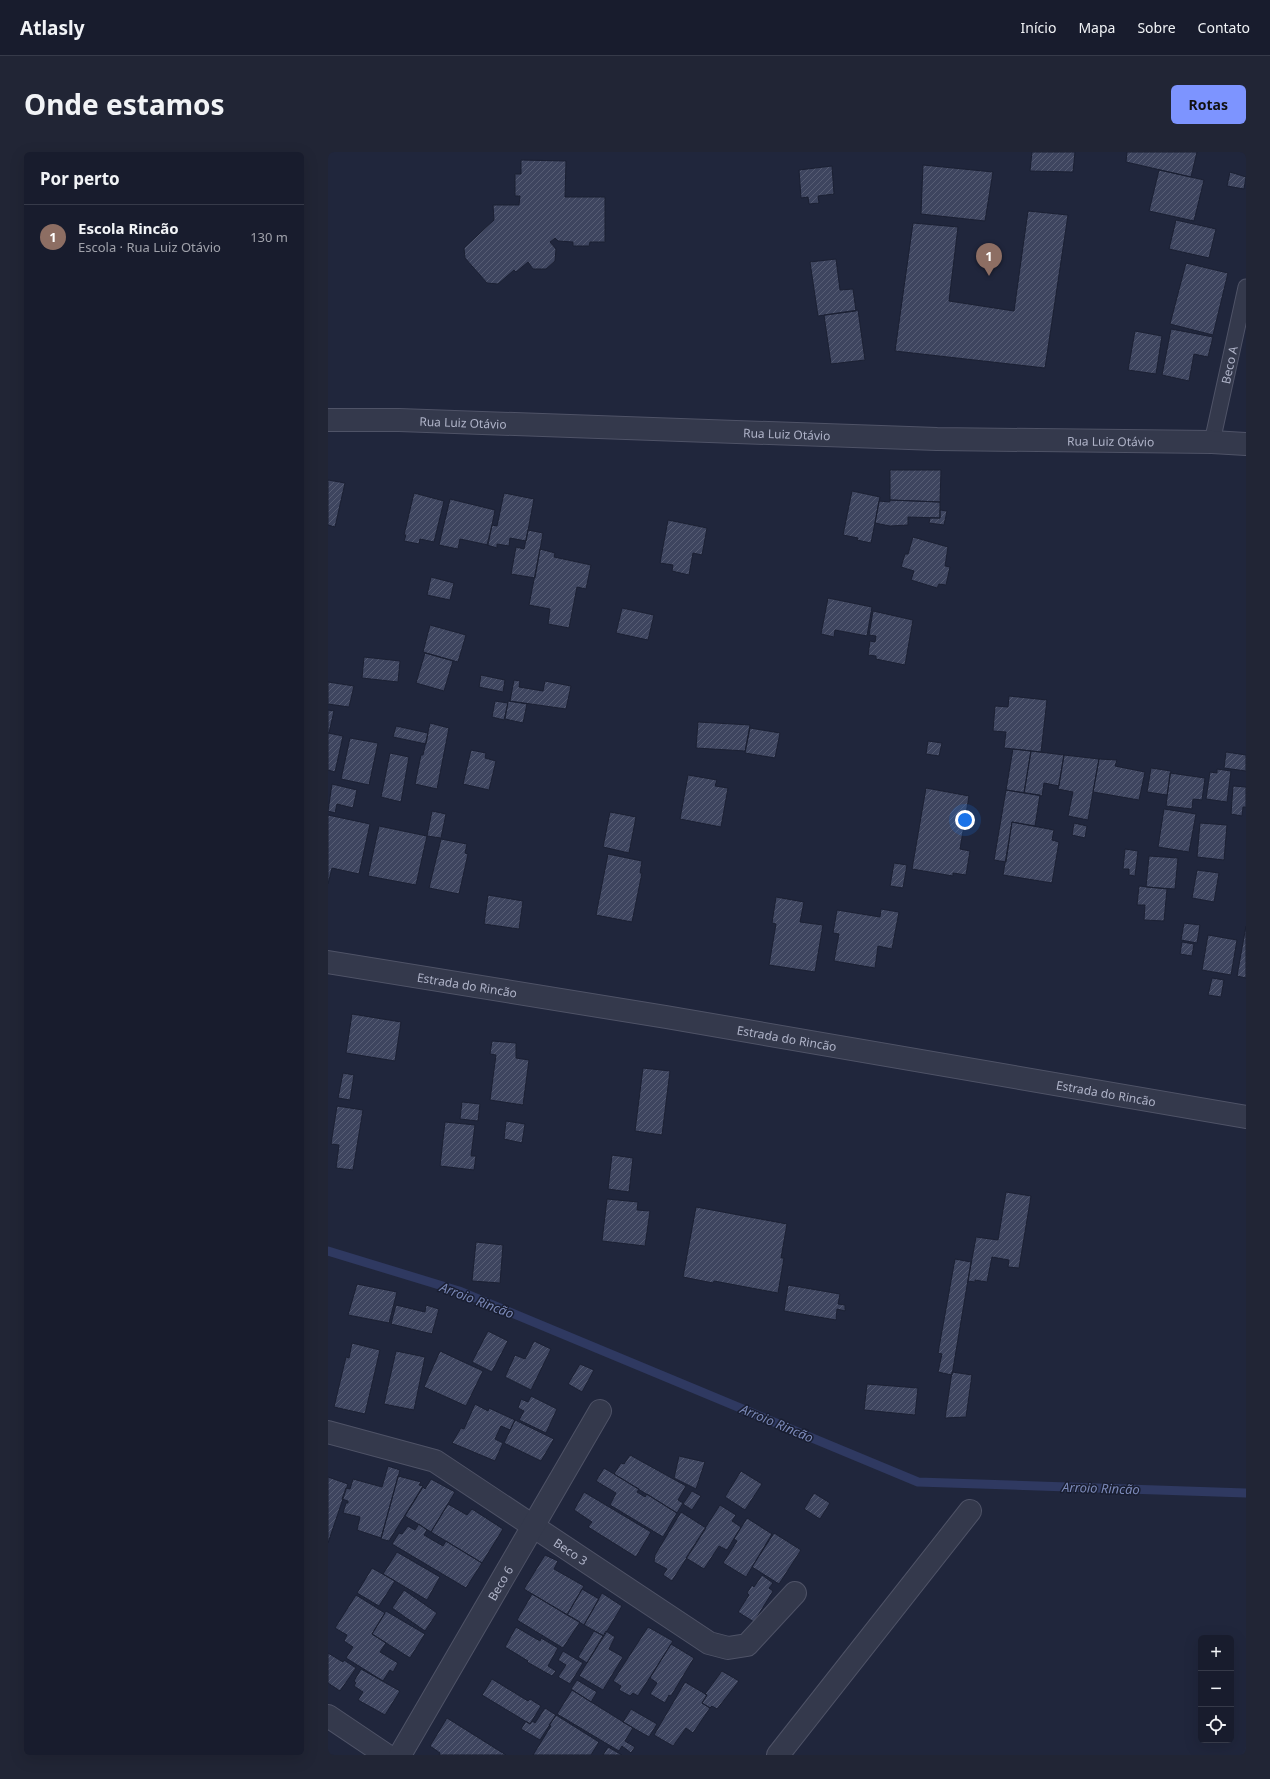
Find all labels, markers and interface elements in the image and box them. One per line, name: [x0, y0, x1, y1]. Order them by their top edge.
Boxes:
text: Atlasly: [20, 15, 85, 41]
text: Início: [1021, 18, 1056, 37]
text: Mapa: [1078, 18, 1115, 37]
text: Sobre: [1137, 18, 1176, 37]
text: Contato: [1198, 18, 1250, 37]
text: Onde estamos: [24, 85, 225, 123]
button: Rotas: [1171, 85, 1246, 124]
text: Por perto: [40, 167, 120, 190]
text: Escola Rincão: [78, 218, 179, 238]
text: 1: [49, 228, 57, 246]
text: 130 m: [250, 228, 288, 246]
text: Escola · Rua Luiz Otávio: [78, 238, 221, 256]
pin: 1: [976, 243, 1002, 276]
street label: Beco A: [1217, 344, 1241, 385]
street label: Rua Luiz Otávio: [419, 412, 507, 432]
street label: Rua Luiz Otávio: [743, 424, 831, 444]
street label: Rua Luiz Otávio: [1067, 432, 1154, 450]
your location: [955, 810, 975, 830]
street label: Estrada do Rincão: [416, 968, 518, 1001]
street label: Estrada do Rincão: [736, 1021, 838, 1055]
street label: Estrada do Rincão: [1055, 1076, 1157, 1110]
water label: Arroio Rincão: [437, 1277, 516, 1322]
water label: Arroio Rincão: [737, 1399, 816, 1446]
water label: Arroio Rincão: [1061, 1478, 1140, 1498]
street label: Beco 3: [551, 1534, 591, 1569]
street label: Beco 6: [483, 1562, 517, 1603]
map controls: [1198, 1635, 1234, 1743]
button: +: [1198, 1635, 1234, 1671]
button: −: [1198, 1671, 1234, 1707]
button: locate: [1198, 1707, 1234, 1743]

